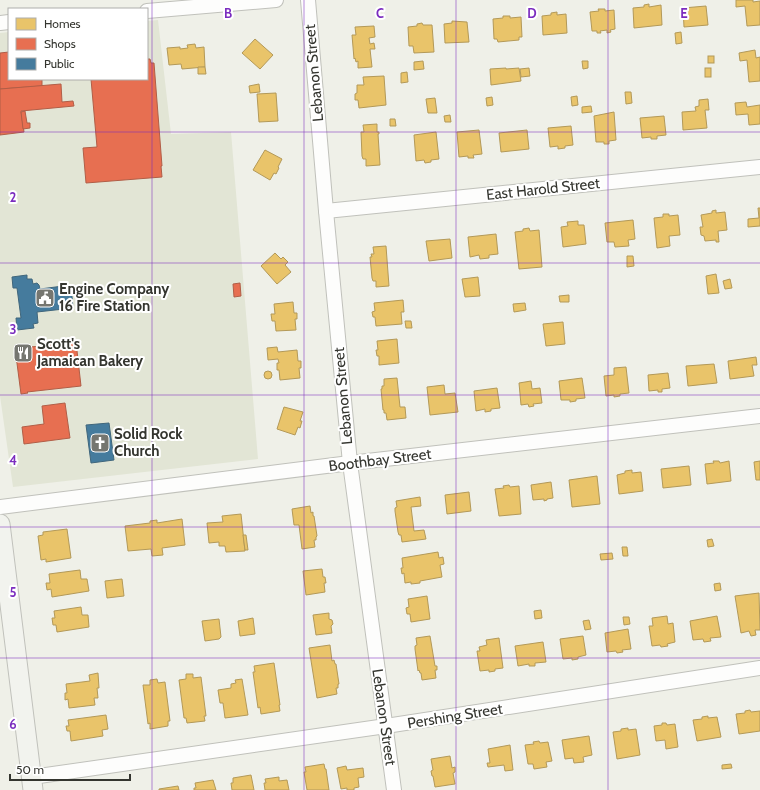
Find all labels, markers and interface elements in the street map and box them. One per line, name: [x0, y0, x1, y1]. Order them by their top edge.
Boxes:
text: B: [224, 5, 232, 21]
text: C: [376, 5, 384, 21]
text: D: [527, 5, 537, 21]
text: E: [680, 5, 688, 21]
legend: [8, 8, 148, 80]
text: Homes: [44, 16, 81, 31]
street label: Lebanon Street: [301, 24, 327, 122]
text: Shops: [44, 36, 76, 51]
text: Public: [44, 56, 75, 71]
street label: East Harold Street: [485, 174, 601, 204]
text: 2: [10, 189, 17, 205]
place label: Engine Company 16 Fire Station: [59, 280, 170, 315]
public building icon: Engine Company 16 Fire Station: [34, 287, 56, 309]
text: 3: [9, 321, 17, 337]
place label: Scott's Jamaican Bakery: [36, 335, 144, 370]
restaurant icon: Scott's Jamaican Bakery: [12, 342, 34, 364]
street label: Lebanon Street: [330, 347, 356, 445]
place label: Solid Rock Church: [114, 425, 183, 460]
church icon: Solid Rock Church: [89, 432, 111, 454]
street label: Boothbay Street: [328, 445, 432, 475]
text: 4: [9, 452, 17, 468]
text: 5: [10, 584, 17, 600]
street label: Lebanon Street: [368, 667, 400, 767]
street label: Pershing Street: [406, 700, 504, 732]
text: 6: [9, 716, 17, 732]
scale bar: [10, 756, 130, 782]
text: 50 m: [16, 762, 44, 777]

